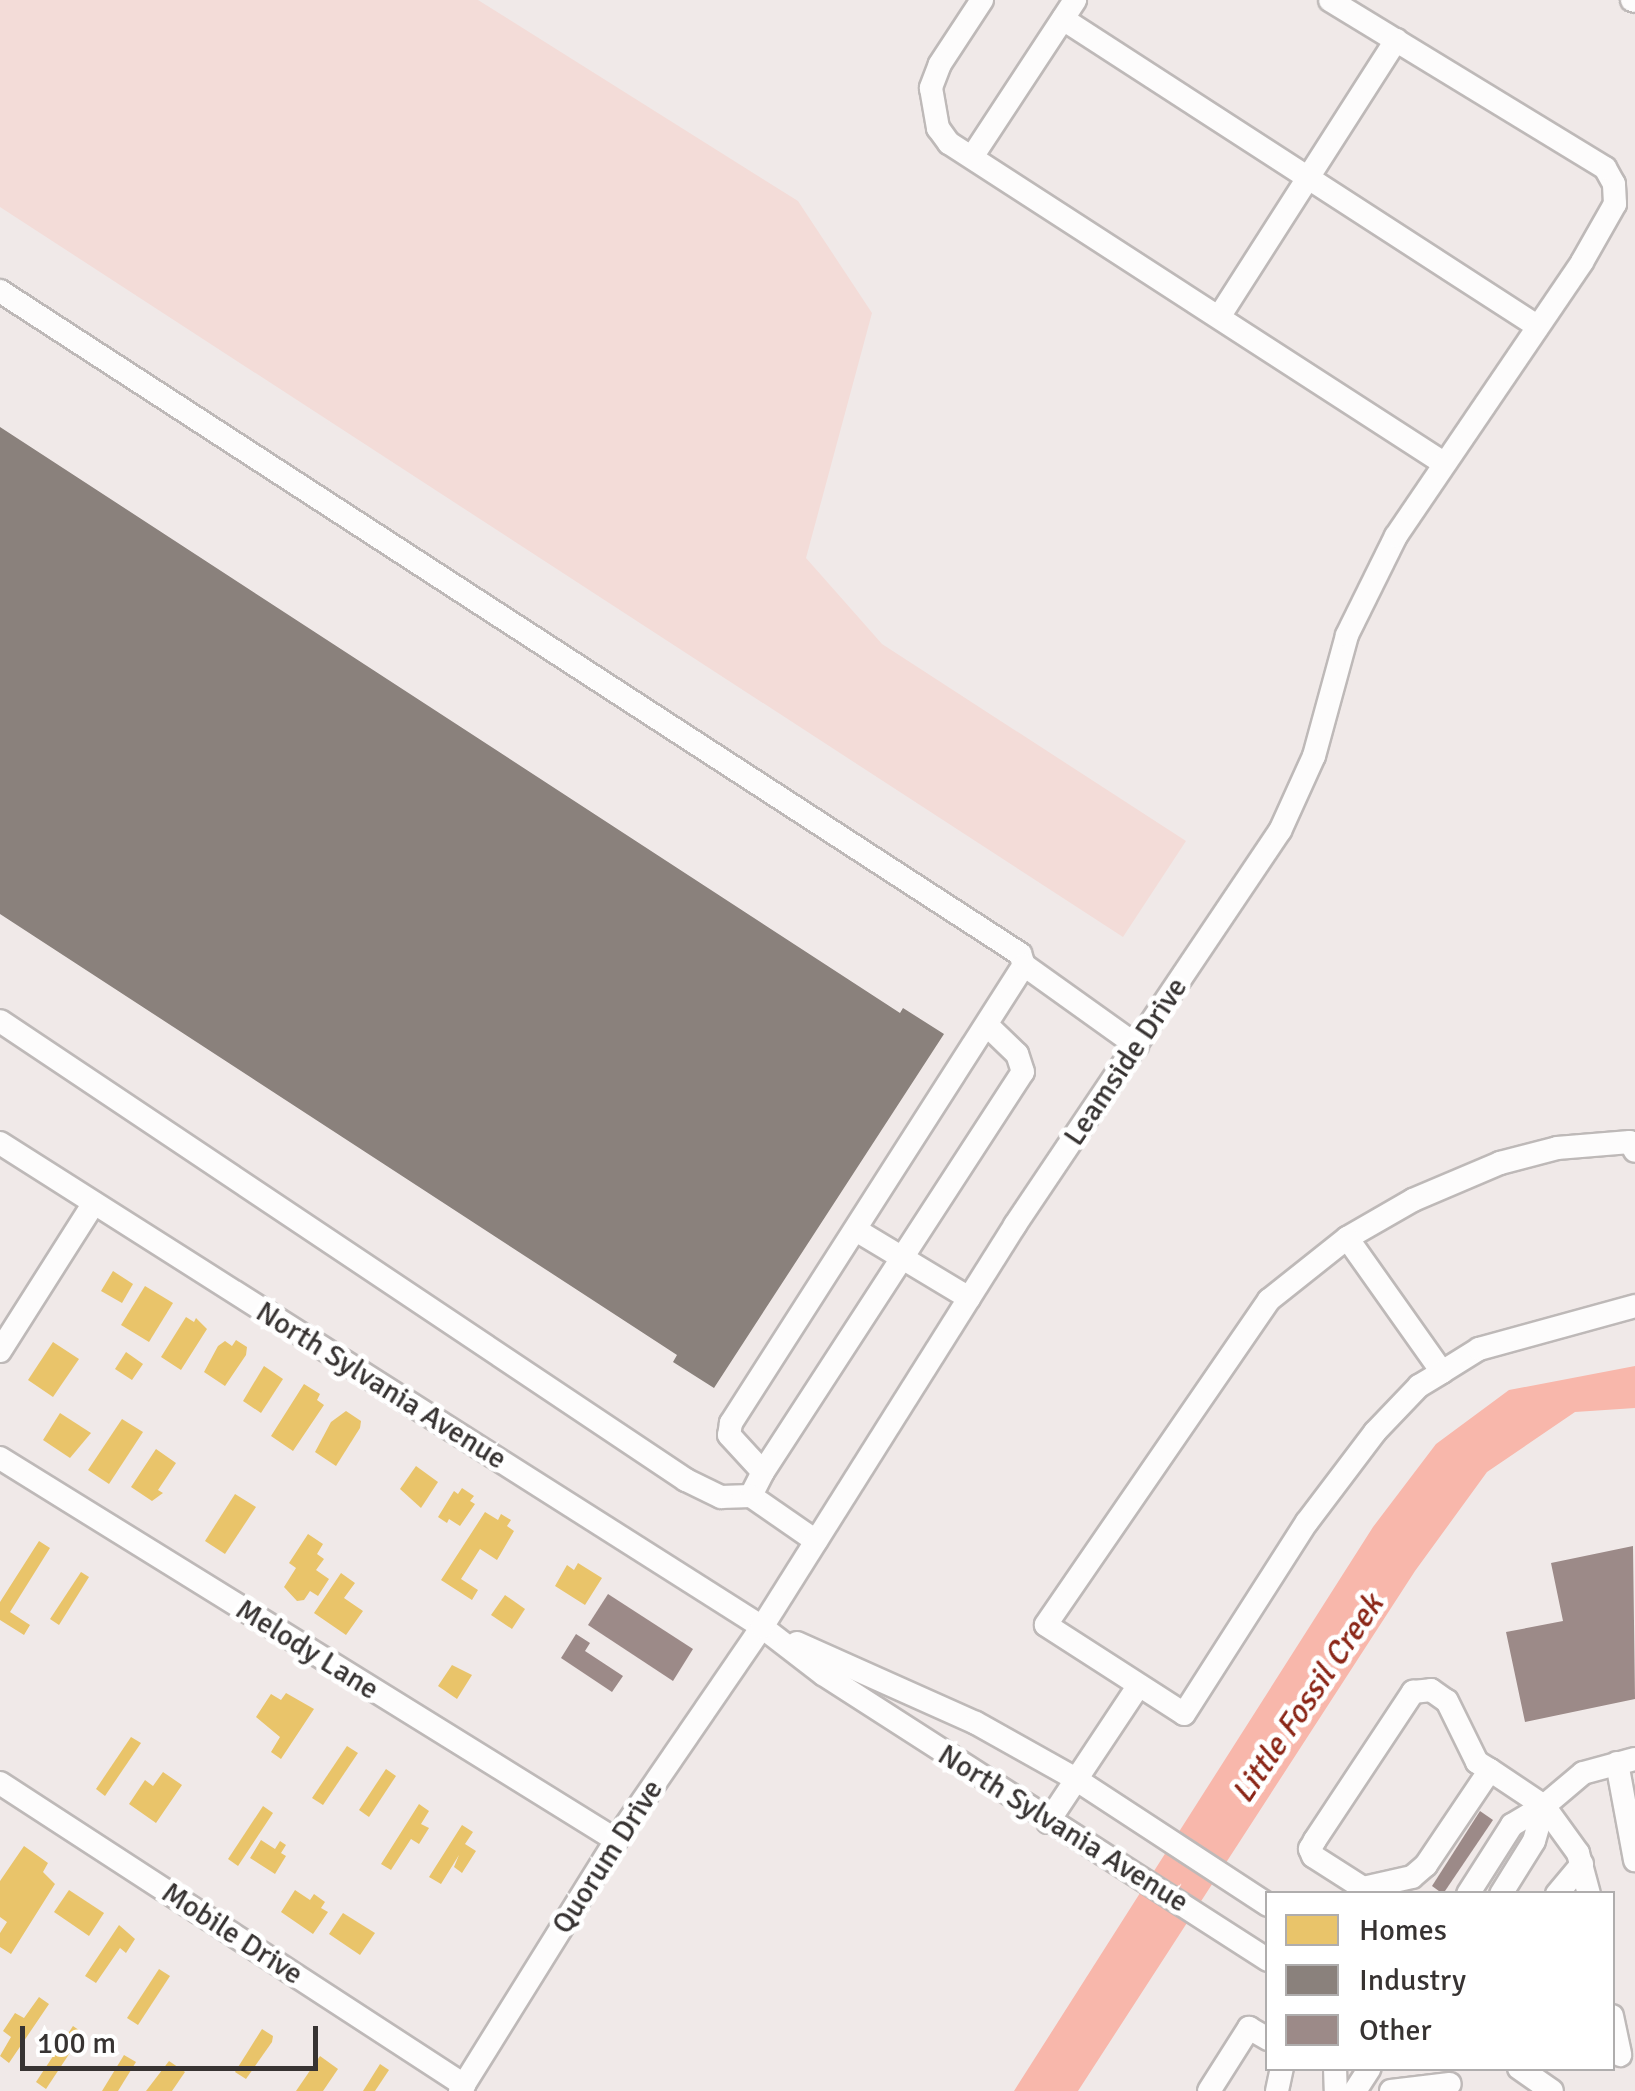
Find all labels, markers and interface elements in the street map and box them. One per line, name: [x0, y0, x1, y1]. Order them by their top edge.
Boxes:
street label: Leamside Drive: [1057, 971, 1195, 1153]
street label: North Sylvania Avenue: [249, 1294, 513, 1478]
water label: Little Fossil Creek: [1224, 1587, 1392, 1811]
street label: Melody Lane: [229, 1592, 385, 1708]
street label: North Sylvania Avenue: [931, 1737, 1195, 1921]
street label: Quorum Drive: [545, 1773, 671, 1941]
street label: Mobile Drive: [155, 1875, 309, 1993]
legend: [1265, 1891, 1615, 2071]
text: Homes: [1359, 1912, 1447, 1949]
text: Industry: [1359, 1962, 1466, 1999]
scale bar: [25, 2006, 322, 2068]
text: Other: [1359, 2012, 1432, 2049]
text: 100 m: [37, 2025, 116, 2062]

